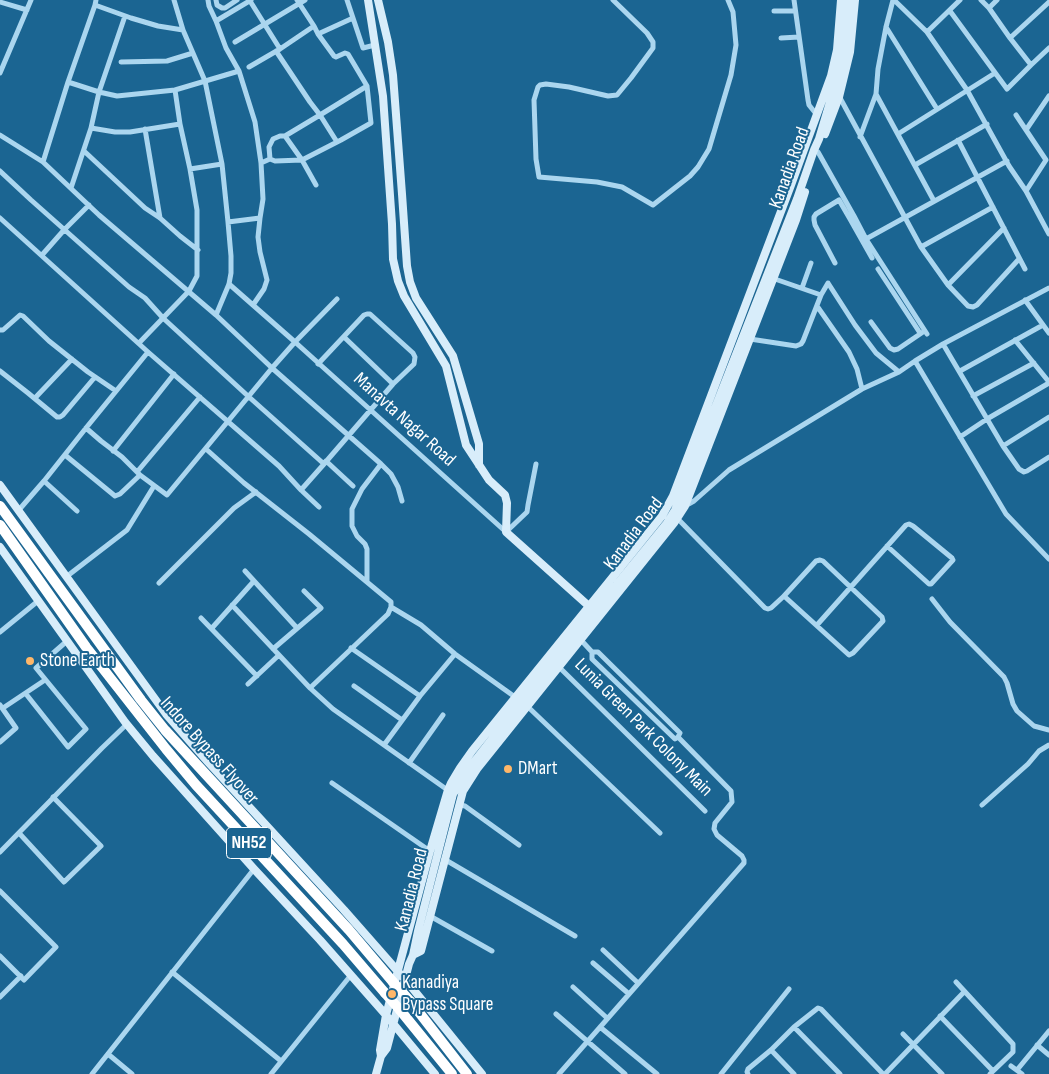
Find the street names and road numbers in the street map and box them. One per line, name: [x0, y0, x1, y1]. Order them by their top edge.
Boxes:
street label: Kanadia Road: [765, 124, 815, 212]
street label: Manavta Nagar Road: [348, 368, 460, 472]
street label: Kanadia Road: [599, 493, 669, 575]
street label: Lunia Green Park Colony Main: [569, 654, 717, 802]
street label: Indore Bypass Flyover: [155, 693, 263, 809]
road number: NH52: [226, 828, 272, 858]
street label: Kanadia Road: [391, 846, 433, 934]

